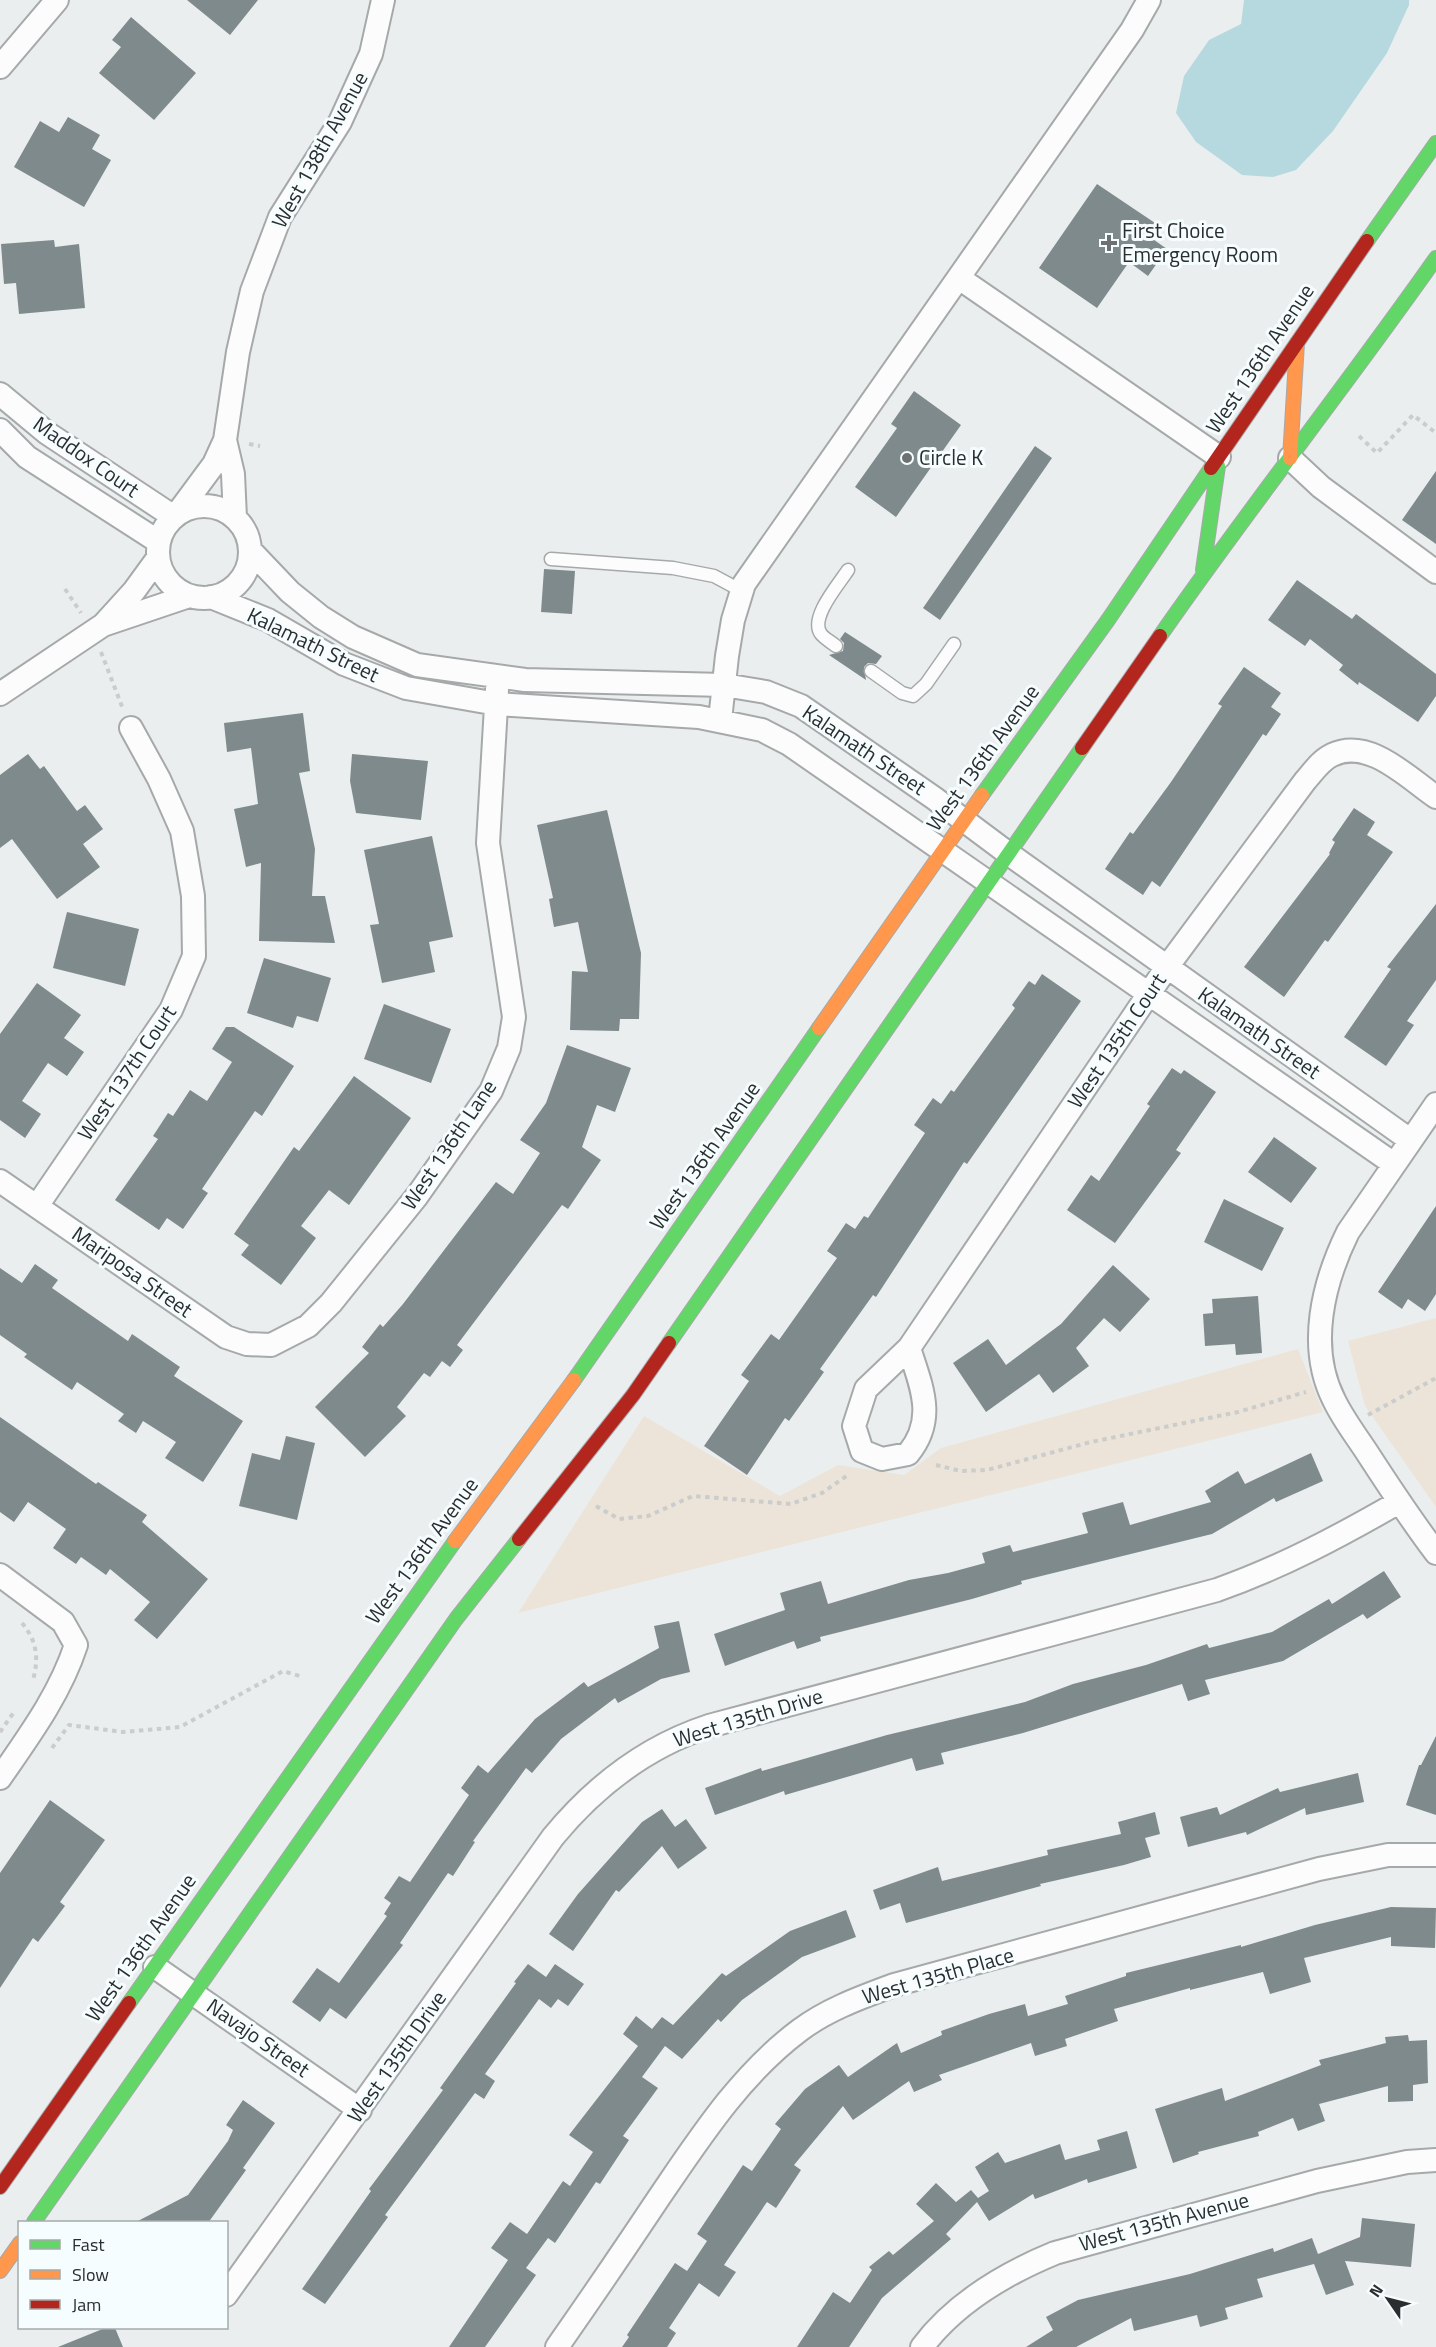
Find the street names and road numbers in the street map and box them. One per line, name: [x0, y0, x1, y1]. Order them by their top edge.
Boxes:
street label: West 138th Avenue: [263, 65, 375, 234]
street label: West 136th Avenue: [1197, 277, 1321, 440]
street label: Maddox Court: [27, 408, 147, 505]
street label: Kalamath Street: [242, 598, 385, 690]
street label: West 136th Avenue: [918, 677, 1047, 838]
street label: Kalamath Street: [796, 696, 933, 803]
street label: West 135th Court: [1059, 966, 1174, 1115]
street label: Kalamath Street: [1192, 978, 1328, 1087]
street label: West 137th Court: [69, 998, 184, 1147]
street label: West 136th Lane: [393, 1073, 504, 1216]
street label: West 136th Avenue: [641, 1075, 767, 1236]
street label: Mariposa Street: [66, 1218, 200, 1325]
street label: West 136th Avenue: [357, 1470, 486, 1631]
street label: West 135th Drive: [669, 1679, 827, 1755]
street label: West 136th Avenue: [77, 1867, 203, 2028]
street label: West 135th Place: [858, 1938, 1017, 2012]
street label: West 135th Drive: [339, 1984, 454, 2129]
street label: Navajo Street: [200, 1990, 317, 2085]
street label: West 135th Avenue: [1075, 2183, 1252, 2259]

